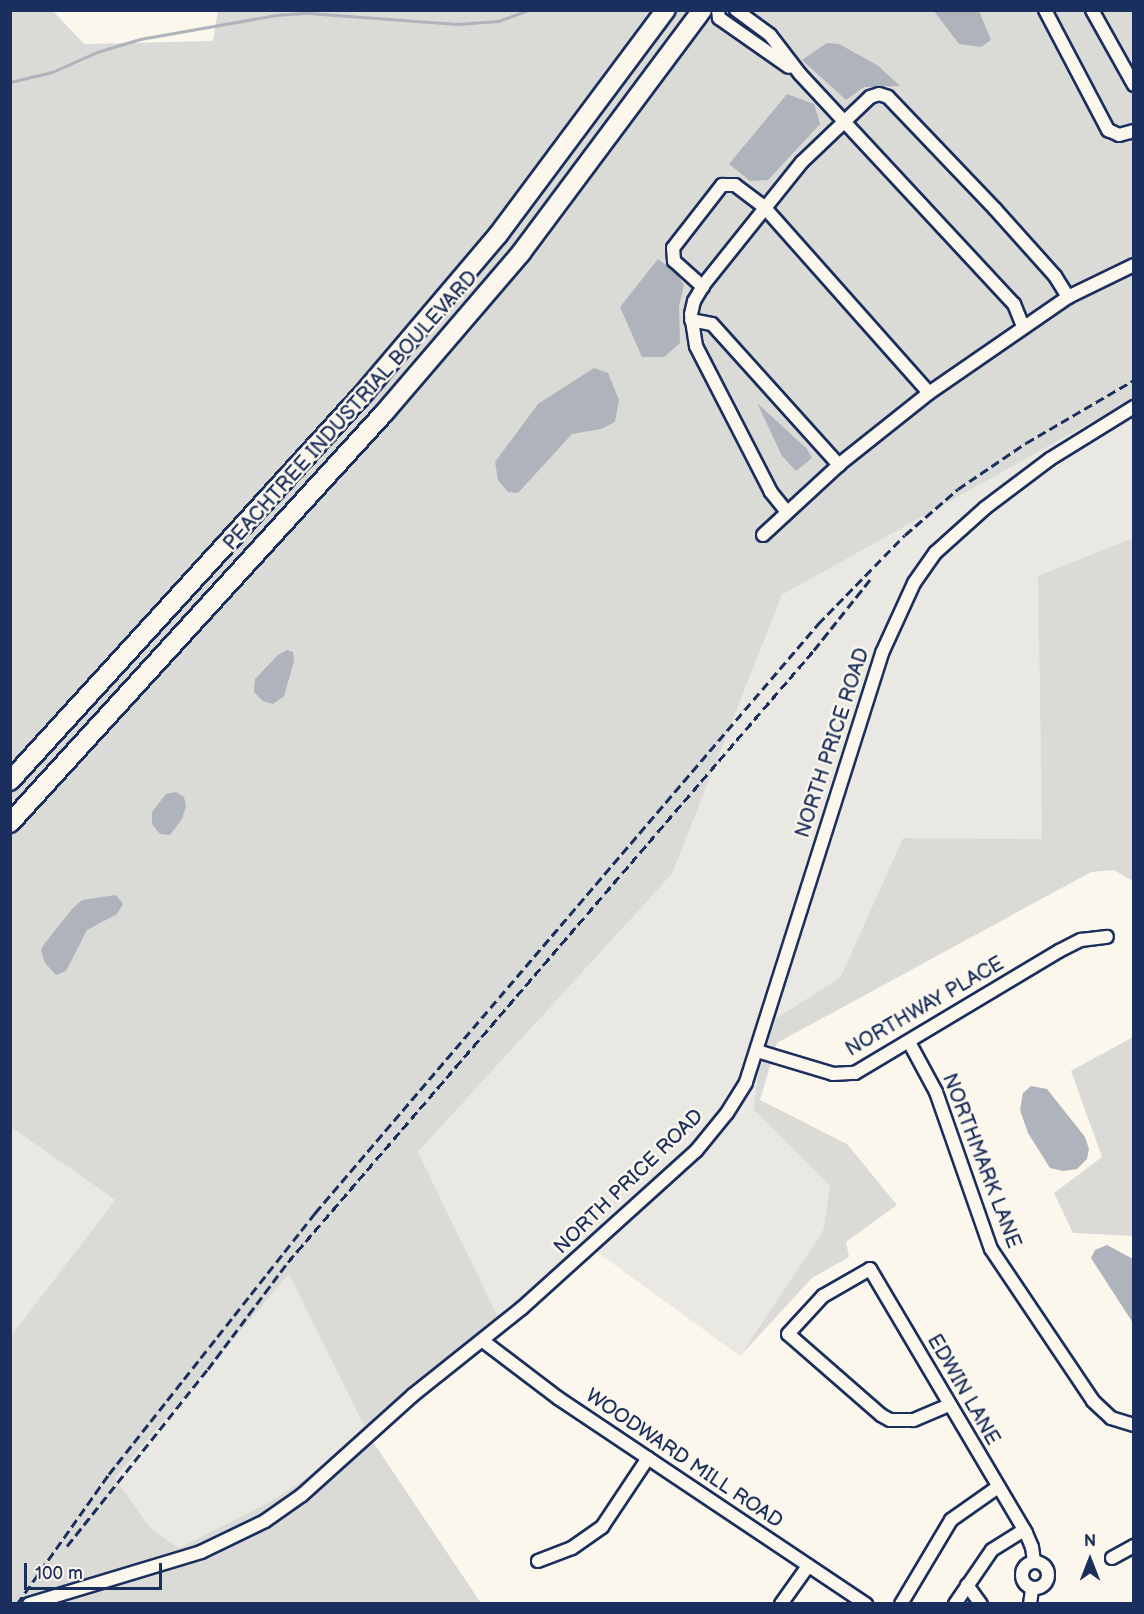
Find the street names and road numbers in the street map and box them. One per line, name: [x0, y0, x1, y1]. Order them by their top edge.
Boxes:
street label: PEACHTREE INDUSTRIAL BOULEVARD: [219, 266, 483, 556]
street label: NORTH PRICE ROAD: [791, 645, 875, 841]
street label: NORTHWAY PLACE: [842, 952, 1008, 1062]
street label: NORTHMARK LANE: [937, 1070, 1025, 1252]
street label: NORTH PRICE ROAD: [549, 1105, 709, 1259]
street label: EDWIN LANE: [922, 1330, 1004, 1450]
street label: WOODWARD MILL ROAD: [581, 1384, 787, 1534]

